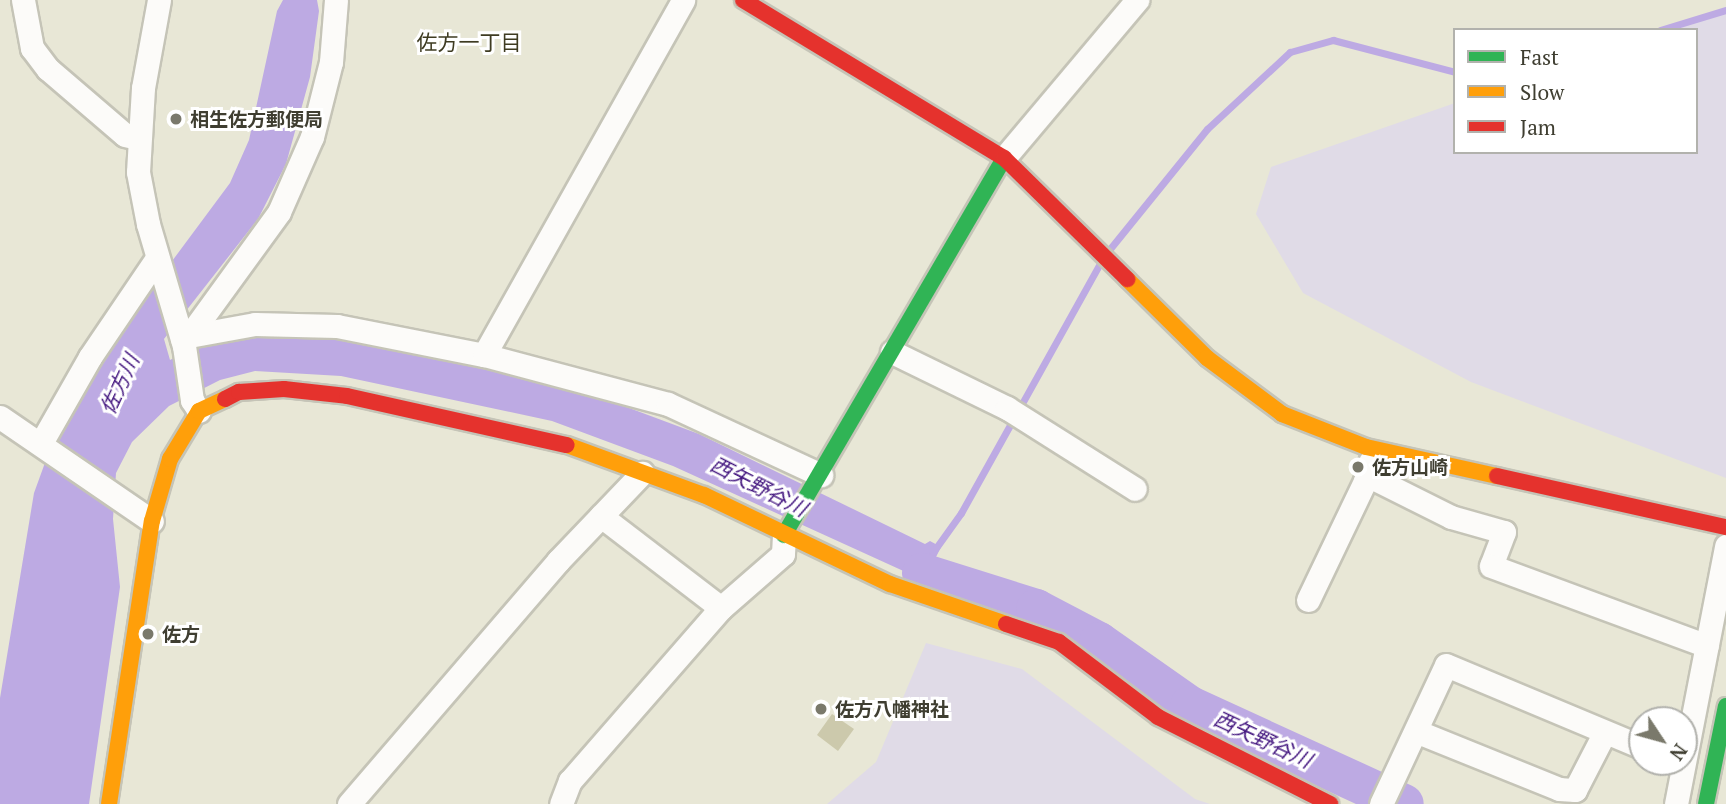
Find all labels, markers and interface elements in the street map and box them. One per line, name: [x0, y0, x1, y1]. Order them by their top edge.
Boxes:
legend: [1453, 28, 1698, 154]
district label: 佐方一丁目: [417, 29, 521, 55]
text: Fast: [1520, 43, 1559, 71]
text: Slow: [1520, 78, 1564, 106]
place label: 相生佐方郵便局: [190, 108, 323, 130]
marker: 相生佐方郵便局: [168, 111, 184, 127]
text: Jam: [1520, 113, 1556, 141]
water label: 佐方川: [94, 350, 144, 418]
water label: 西矢野谷川: [707, 451, 811, 521]
place label: 佐方山崎: [1372, 456, 1448, 478]
marker: 佐方山崎: [1350, 459, 1366, 475]
place label: 佐方: [162, 623, 200, 645]
marker: 佐方: [140, 626, 156, 642]
place label: 佐方八幡神社: [835, 698, 949, 720]
marker: 佐方八幡神社: [813, 701, 829, 717]
water label: 西矢野谷川: [1210, 705, 1316, 773]
north arrow: [1628, 706, 1698, 776]
text: N: [1664, 739, 1693, 766]

